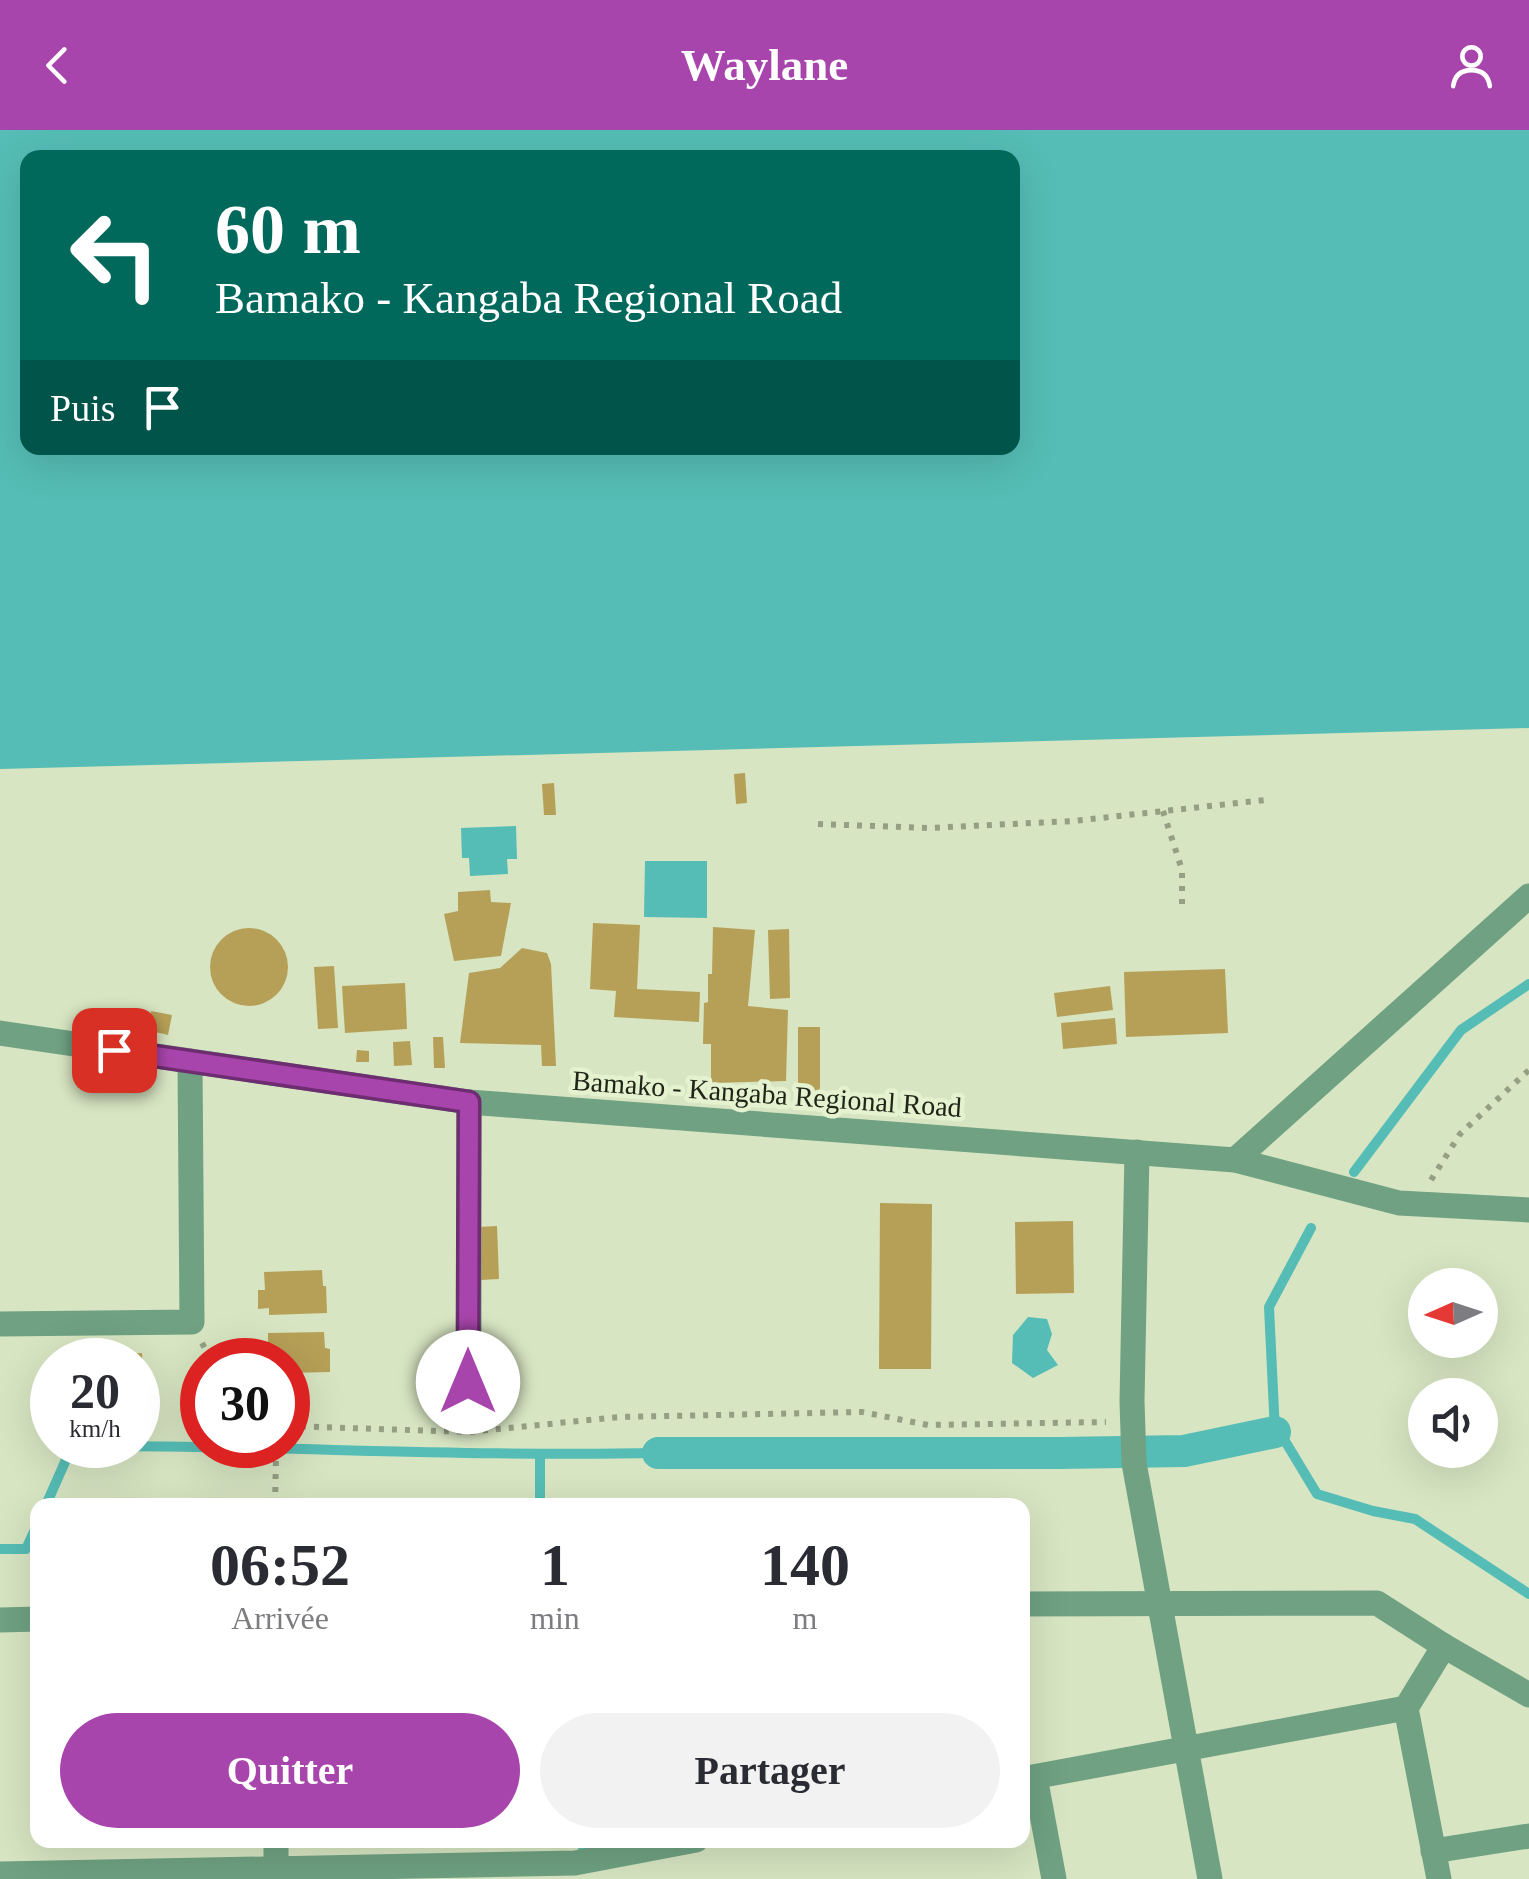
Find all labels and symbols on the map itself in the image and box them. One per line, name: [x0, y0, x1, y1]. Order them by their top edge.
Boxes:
pin: [72, 1008, 157, 1093]
street label: Bamako - Kangaba Regional Road: [571, 1065, 963, 1123]
north arrow: [1408, 1268, 1498, 1358]
position arrow: [416, 1330, 520, 1434]
speed limit sign: 30: [180, 1338, 310, 1468]

